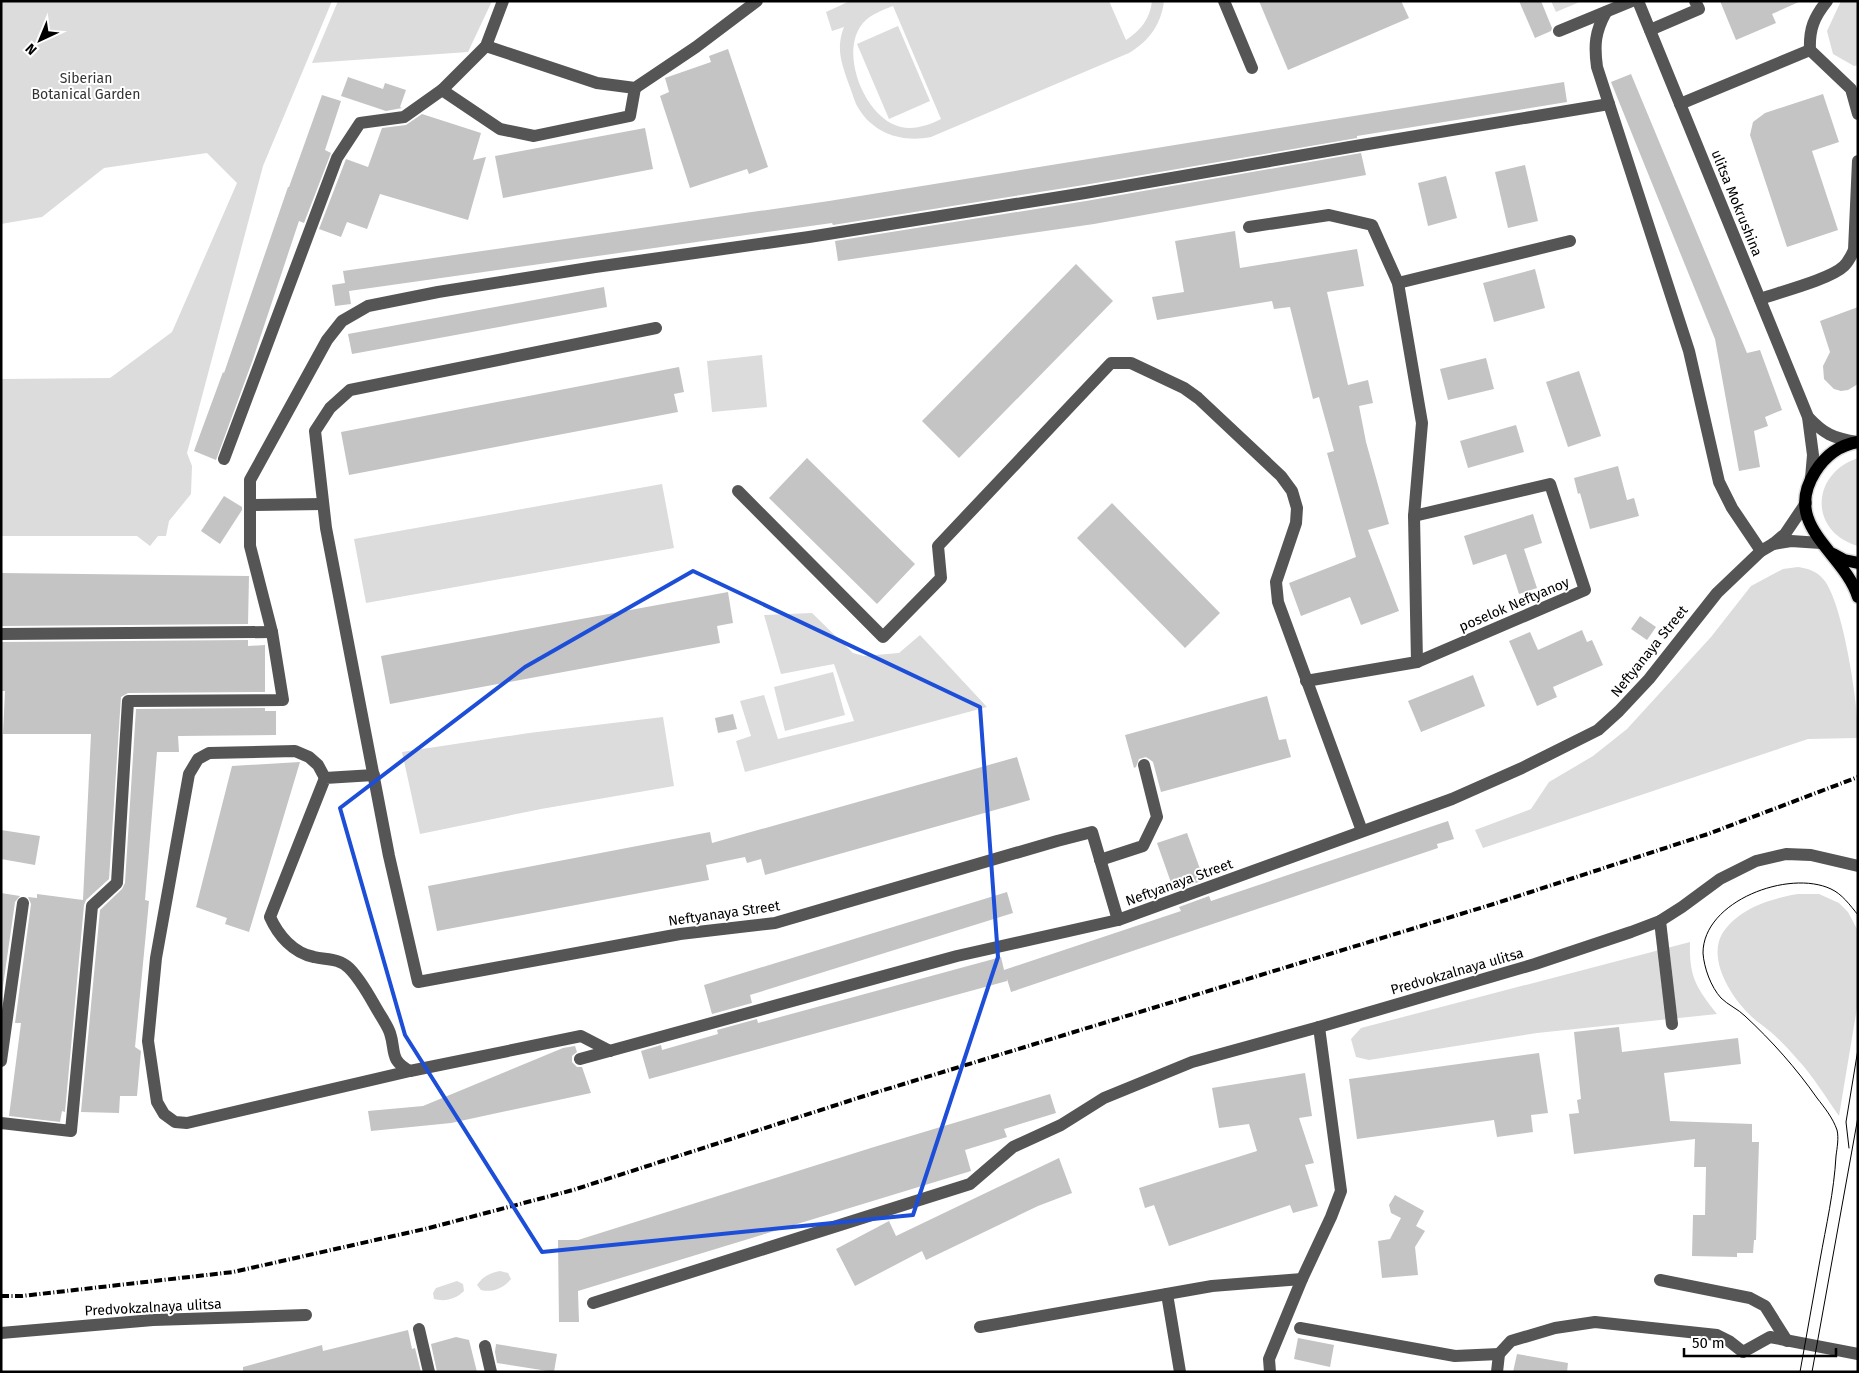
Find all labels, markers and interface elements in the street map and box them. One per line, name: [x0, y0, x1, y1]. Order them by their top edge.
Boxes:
north arrow: [15, 15, 65, 65]
text: N: [22, 40, 41, 58]
park label: Siberian Botanical Garden: [32, 70, 140, 103]
street label: ulitsa Mokrushina: [1707, 147, 1766, 259]
street label: poselok Neftyanoy: [1457, 574, 1572, 635]
street label: Neftyanaya Street: [1607, 601, 1692, 700]
street label: Neftyanaya Street: [1123, 855, 1236, 910]
street label: Neftyanaya Street: [667, 897, 782, 930]
street label: Predvokzalnaya ulitsa: [1389, 944, 1526, 999]
street label: Predvokzalnaya ulitsa: [84, 1295, 222, 1320]
scale bar: [1684, 1326, 1836, 1358]
text: 50 m: [1692, 1334, 1725, 1352]

